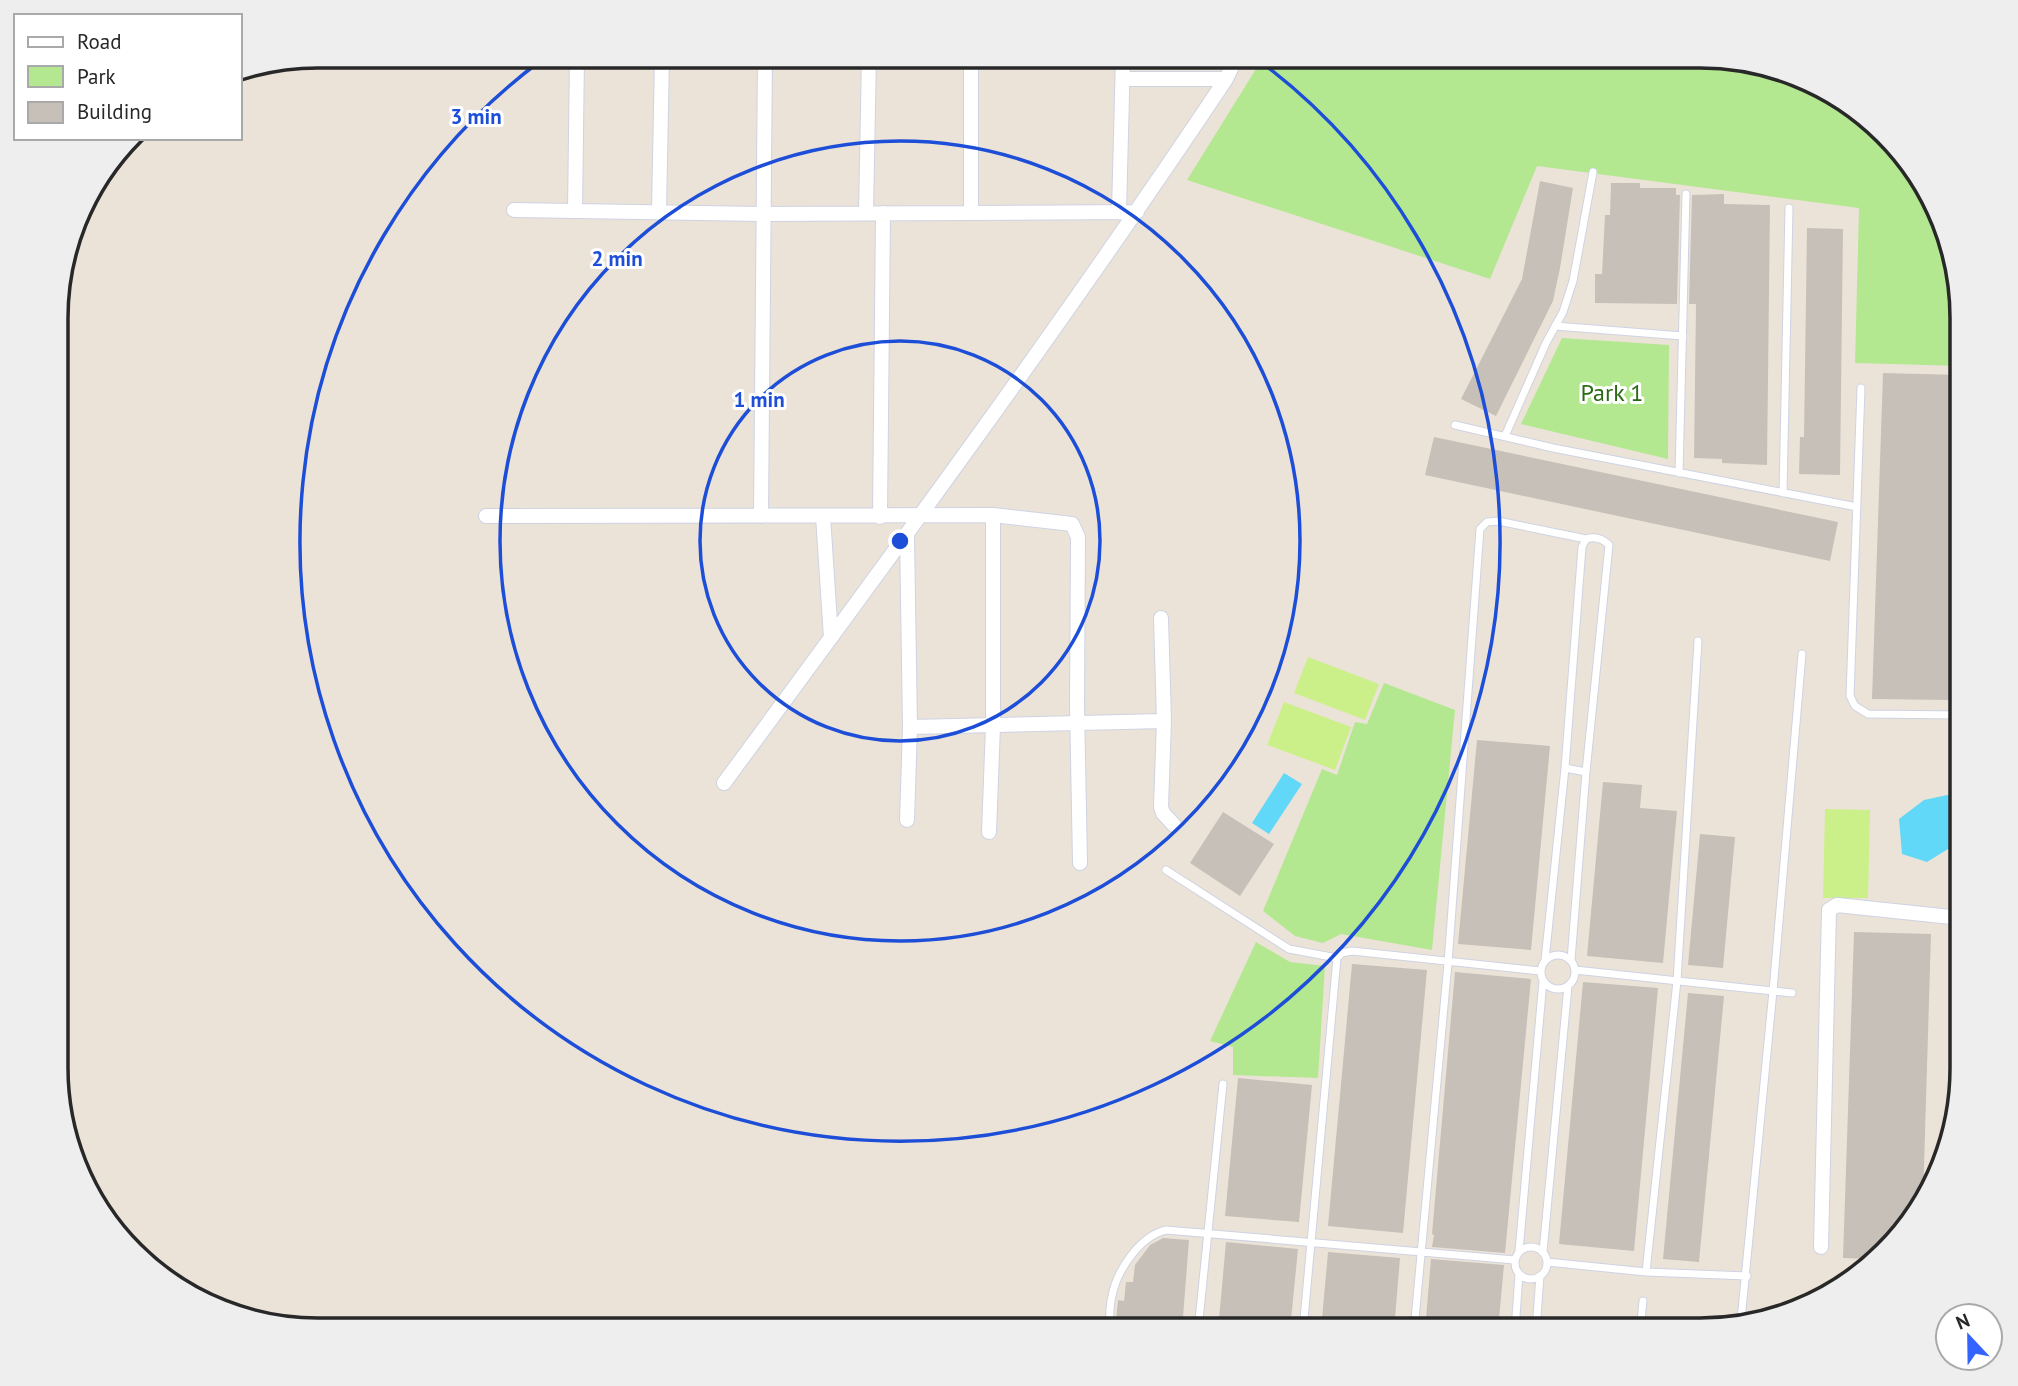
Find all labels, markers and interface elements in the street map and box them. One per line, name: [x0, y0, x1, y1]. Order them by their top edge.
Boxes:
legend: [14, 14, 242, 140]
text: Road: [77, 28, 121, 55]
text: Park: [77, 63, 116, 90]
text: Building: [77, 98, 152, 125]
text: 3 min: [450, 103, 502, 130]
text: 2 min: [591, 245, 643, 272]
park label: Park 1: [1581, 377, 1643, 408]
text: 1 min: [733, 386, 785, 413]
centre of rings: [888, 529, 912, 553]
north arrow: [1934, 1302, 2004, 1372]
text: N: [1952, 1308, 1973, 1335]

